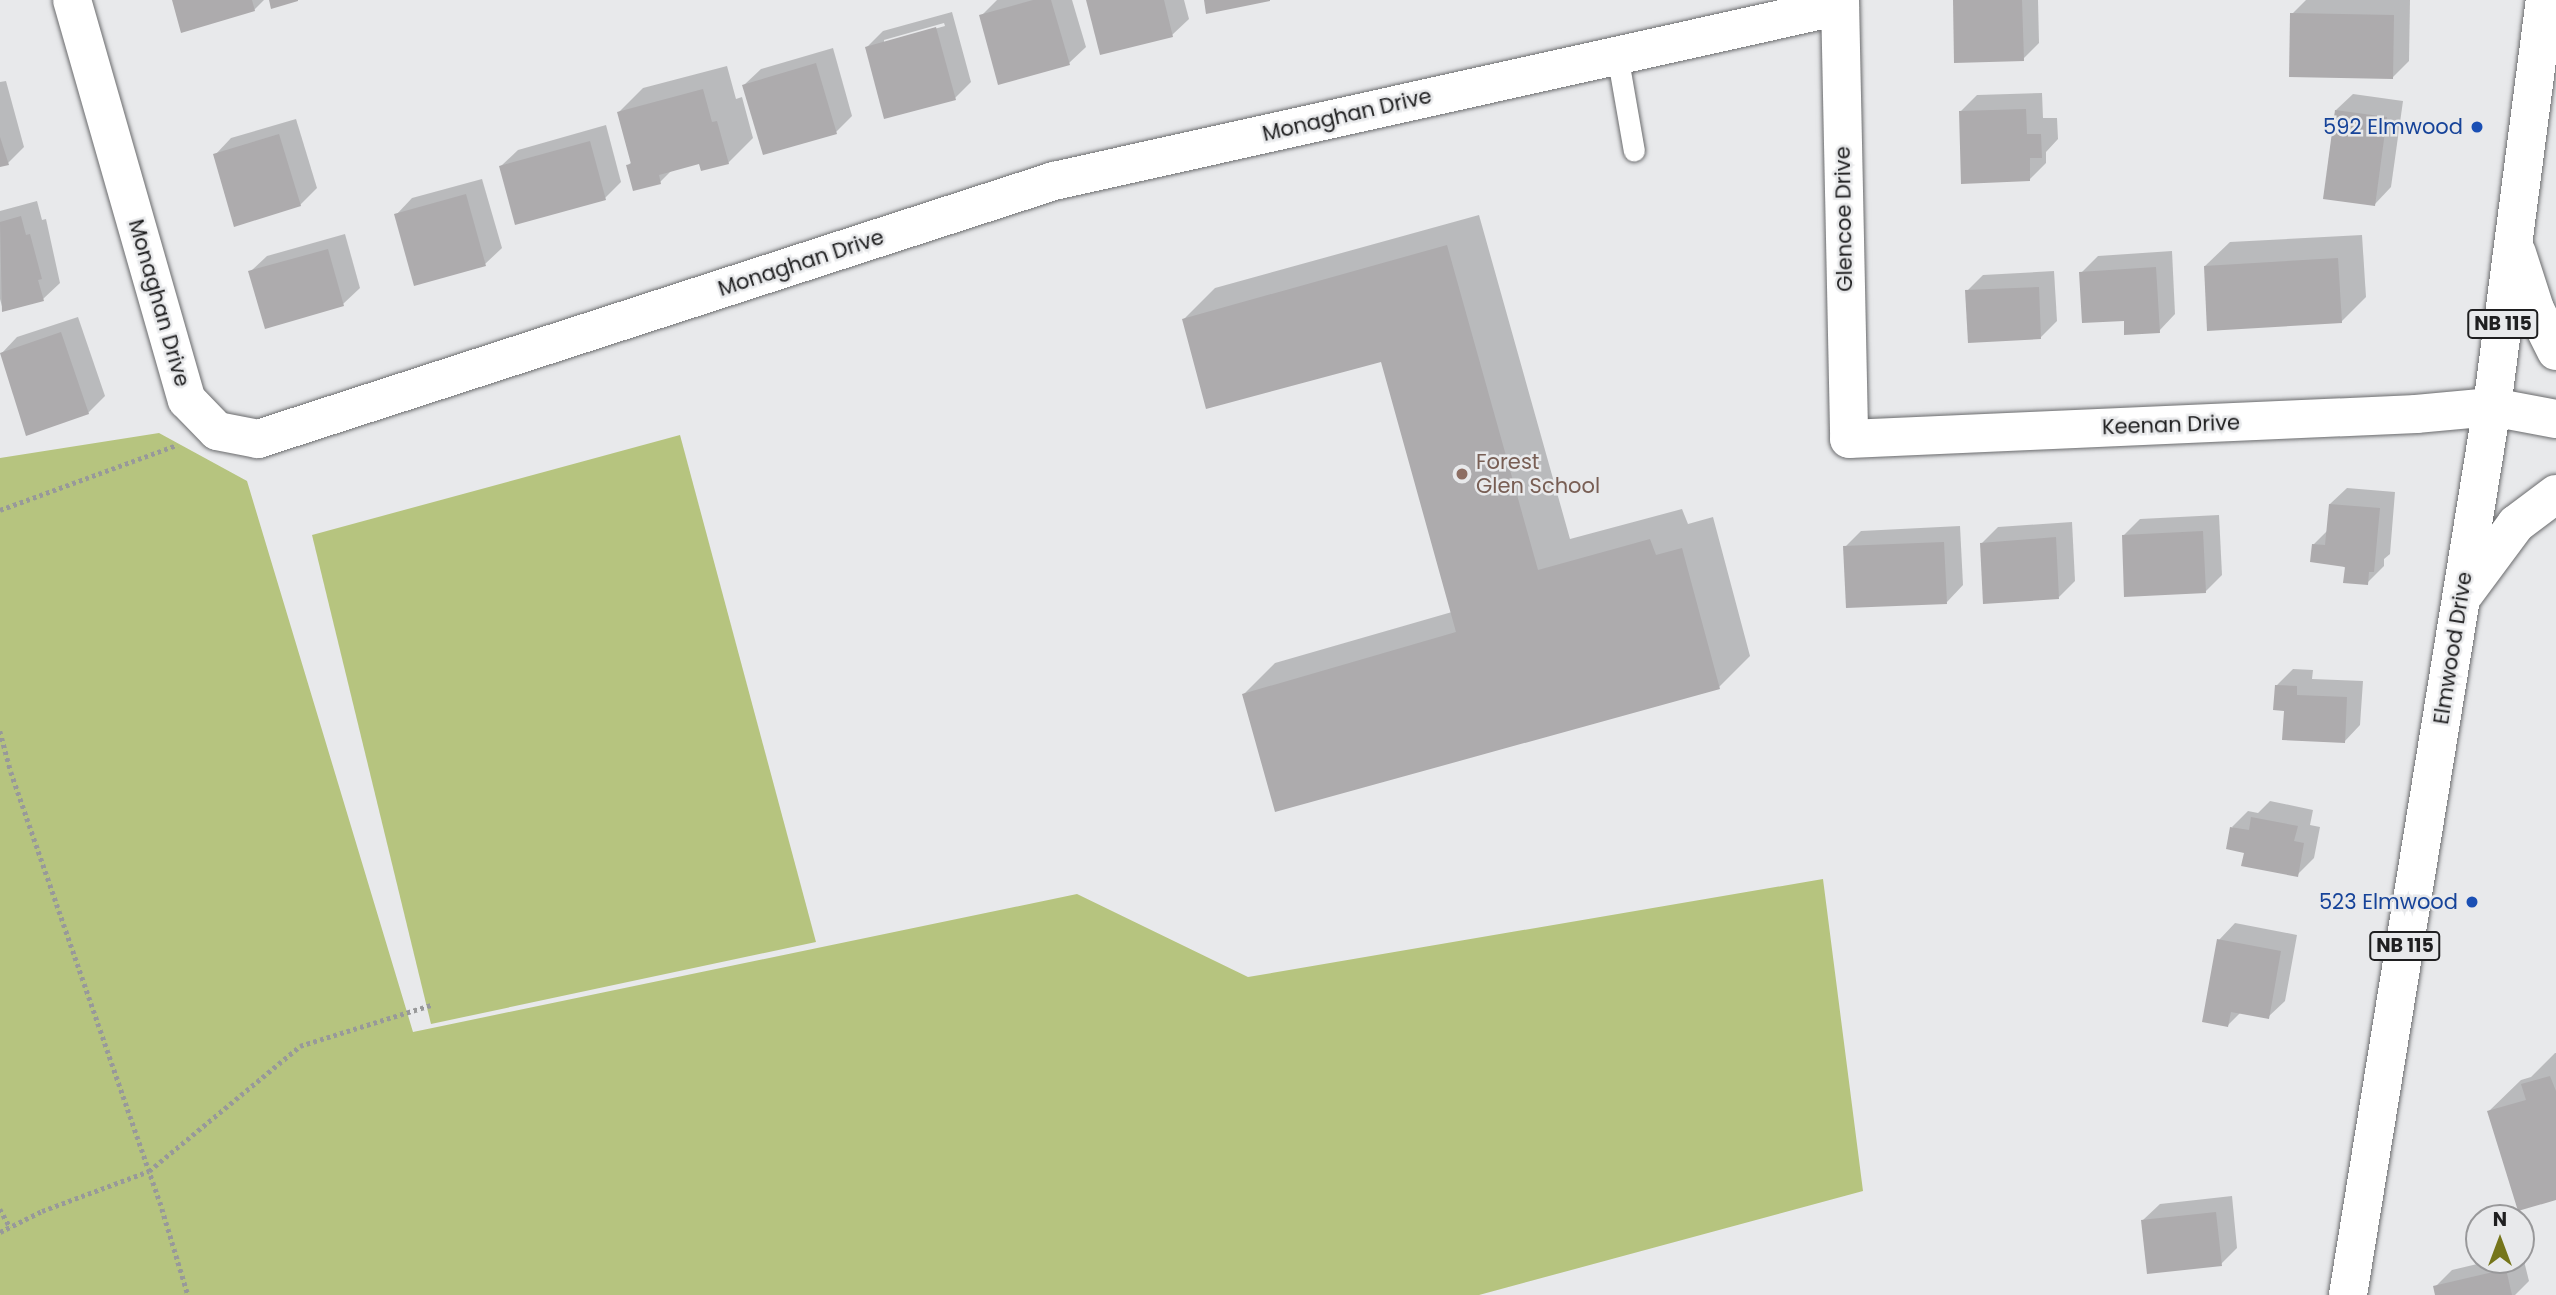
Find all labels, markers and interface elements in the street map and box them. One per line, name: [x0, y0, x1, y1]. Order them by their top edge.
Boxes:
street label: Monaghan Drive: [1260, 83, 1434, 147]
place label: 592 Elmwood: [2323, 114, 2463, 140]
marker: 592 Elmwood: [2469, 119, 2485, 135]
street label: Glencoe Drive: [1830, 146, 1858, 292]
street label: Monaghan Drive: [123, 217, 195, 389]
street label: Monaghan Drive: [715, 224, 887, 302]
road number: NB 115: [2466, 308, 2540, 340]
street label: Keenan Drive: [2102, 410, 2240, 440]
place label: Forest Glen School: [1476, 449, 1600, 499]
marker: Forest Glen School: [1454, 466, 1470, 482]
street label: Elmwood Drive: [2429, 570, 2477, 726]
place label: 523 Elmwood: [2319, 889, 2458, 915]
marker: 523 Elmwood: [2464, 894, 2480, 910]
road number: NB 115: [2368, 930, 2442, 962]
north arrow: [2465, 1204, 2535, 1274]
text: N: [2493, 1206, 2507, 1233]

